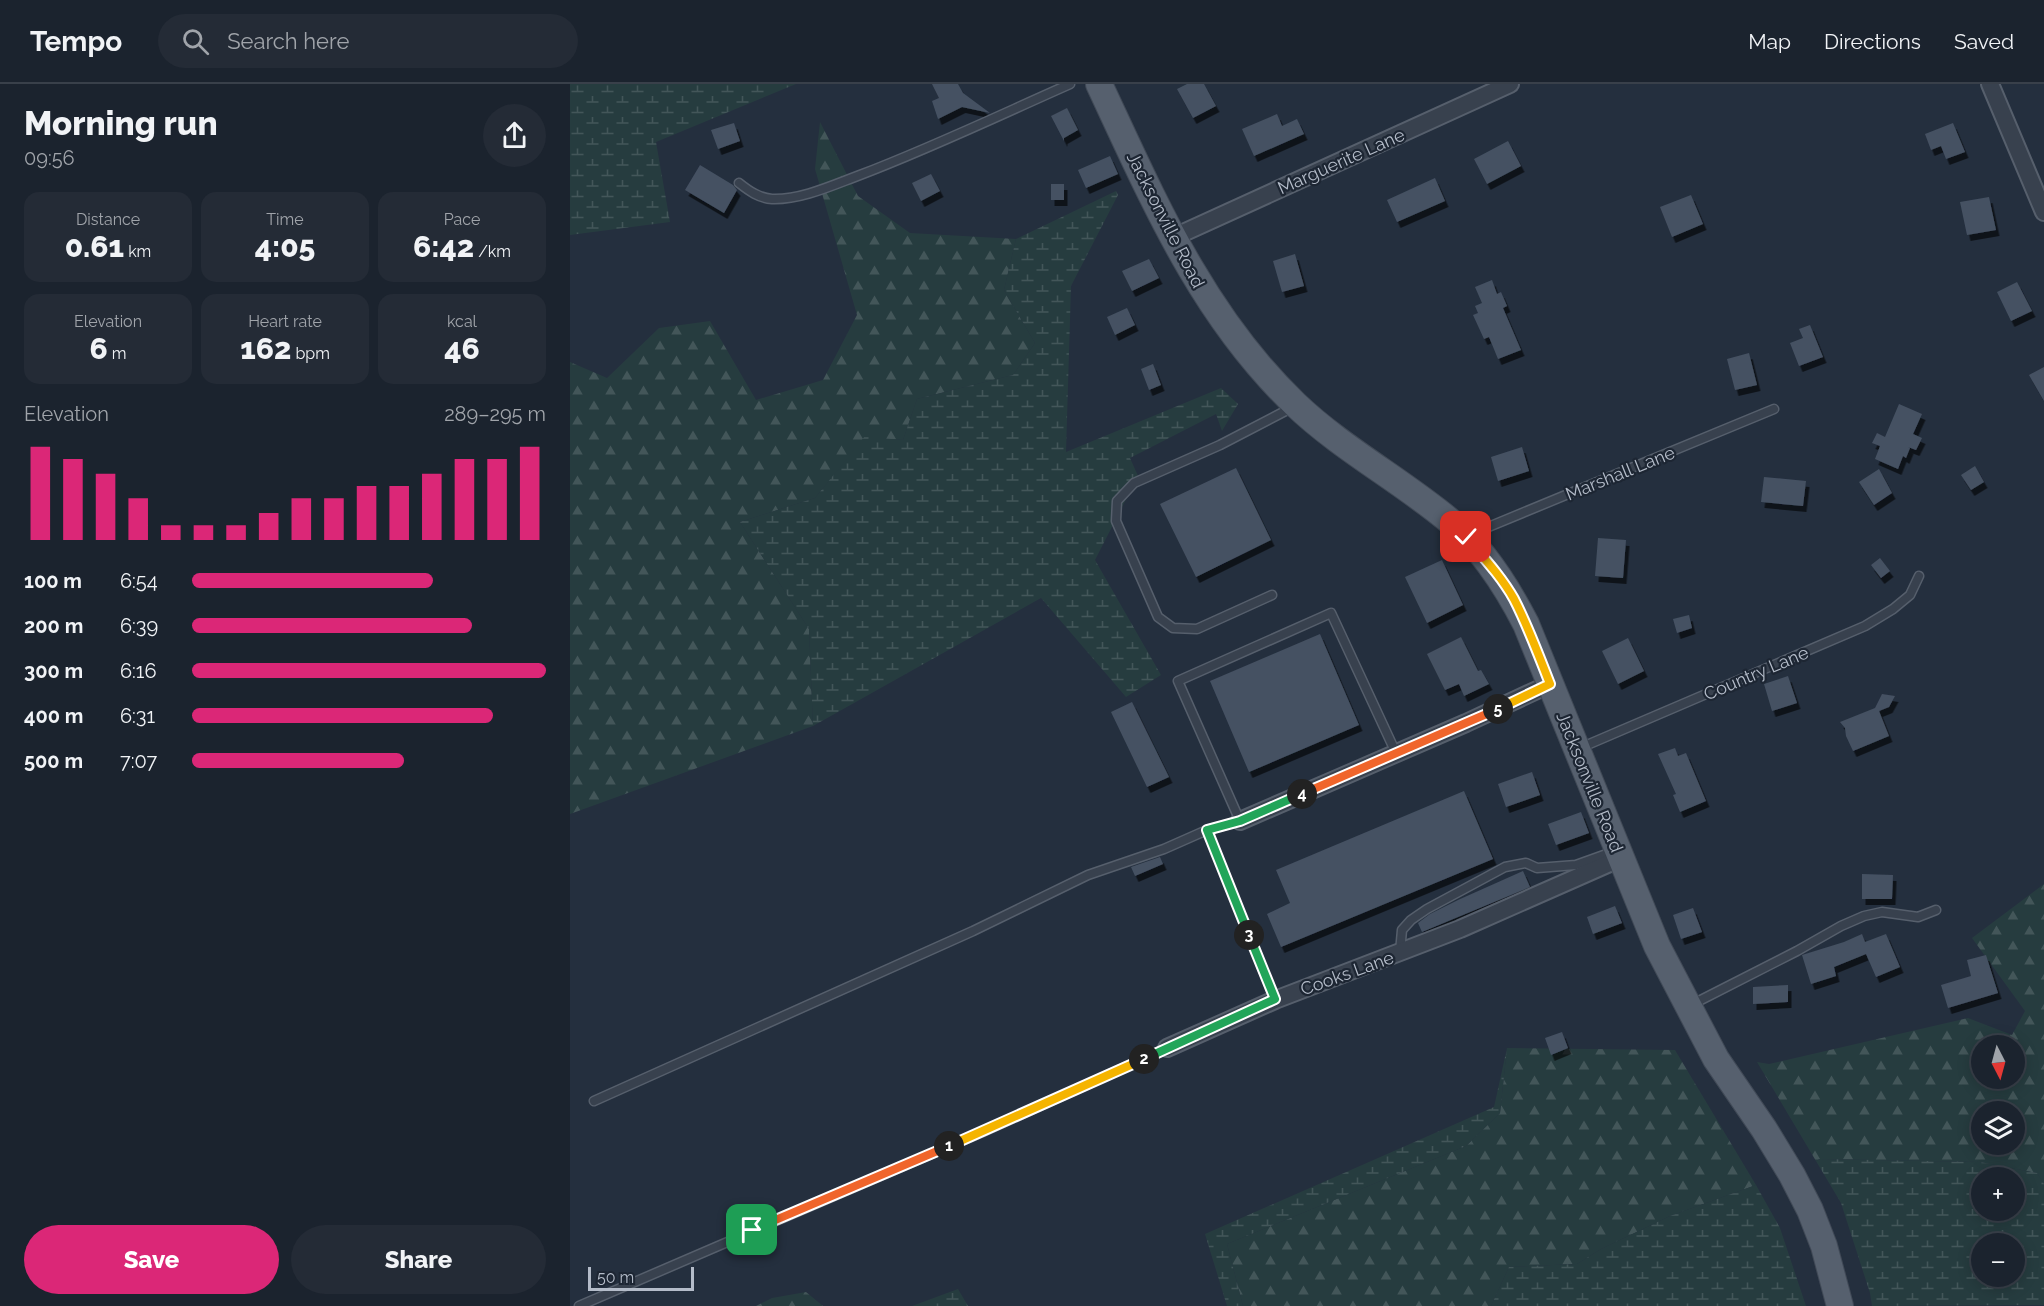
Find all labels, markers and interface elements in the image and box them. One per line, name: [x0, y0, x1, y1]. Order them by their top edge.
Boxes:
search box: [158, 14, 578, 68]
text: Tempo: [30, 25, 122, 58]
icon: search: [179, 25, 212, 58]
text: Search here: [227, 28, 349, 54]
text: Map: [1748, 29, 1791, 54]
text: Directions: [1824, 29, 1921, 54]
text: Saved: [1954, 29, 2014, 54]
text: Morning run: [24, 104, 218, 143]
button: share: [483, 104, 546, 167]
street label: Marguerite Lane: [1274, 123, 1408, 198]
text: 09:56: [24, 146, 75, 170]
street label: Jacksonville Road: [1123, 149, 1209, 291]
text: Distance: [76, 210, 140, 229]
text: Time: [266, 210, 304, 229]
text: Pace: [444, 210, 480, 229]
text: 0.61: [65, 229, 124, 264]
text: 4:05: [255, 229, 315, 264]
text: 6:42: [413, 229, 474, 264]
text: km: [124, 242, 151, 261]
text: /km: [474, 242, 511, 261]
text: Elevation: [74, 312, 142, 331]
text: Heart rate: [248, 312, 322, 331]
text: kcal: [447, 312, 477, 331]
text: 6: [89, 331, 108, 366]
text: 162: [240, 331, 291, 366]
text: 46: [444, 331, 480, 366]
text: m: [108, 344, 127, 363]
text: bpm: [291, 344, 330, 363]
text: Elevation: [24, 402, 109, 426]
text: 289–295 m: [444, 402, 546, 426]
street label: Marshall Lane: [1562, 441, 1678, 504]
pin: [1440, 511, 1491, 562]
icon: check: [1449, 520, 1482, 553]
text: 100 m: [24, 569, 82, 593]
text: 6:54: [120, 569, 158, 593]
text: 200 m: [24, 614, 83, 638]
text: 6:39: [120, 614, 158, 638]
street label: Country Lane: [1700, 641, 1812, 704]
text: 300 m: [24, 659, 83, 683]
text: 6:16: [120, 659, 156, 683]
pin: 5: [1483, 694, 1513, 724]
text: 5: [1494, 699, 1502, 718]
text: 400 m: [24, 704, 83, 728]
text: 6:31: [120, 704, 155, 728]
street label: Jacksonville Road: [1552, 709, 1628, 855]
text: 500 m: [24, 749, 83, 773]
text: 7:07: [120, 749, 157, 773]
pin: 4: [1287, 779, 1317, 809]
text: 4: [1297, 784, 1307, 803]
pin: 3: [1234, 920, 1264, 950]
text: 3: [1245, 925, 1253, 944]
street label: Cooks Lane: [1297, 946, 1397, 1000]
north arrow: [1971, 1035, 2025, 1089]
map controls: [1971, 1035, 2025, 1287]
pin: 2: [1129, 1044, 1159, 1074]
text: 2: [1139, 1049, 1149, 1068]
button: layers: [1971, 1101, 2025, 1155]
pin: 1: [934, 1131, 964, 1161]
text: 1: [945, 1136, 953, 1155]
button: +: [1971, 1167, 2025, 1221]
pin: [726, 1204, 777, 1255]
icon: arrive: [735, 1213, 768, 1246]
button: Save: [24, 1225, 279, 1294]
button: Share: [291, 1225, 546, 1294]
button: −: [1971, 1233, 2025, 1287]
scale bar: [588, 1264, 694, 1292]
text: 50 m: [597, 1268, 634, 1287]

